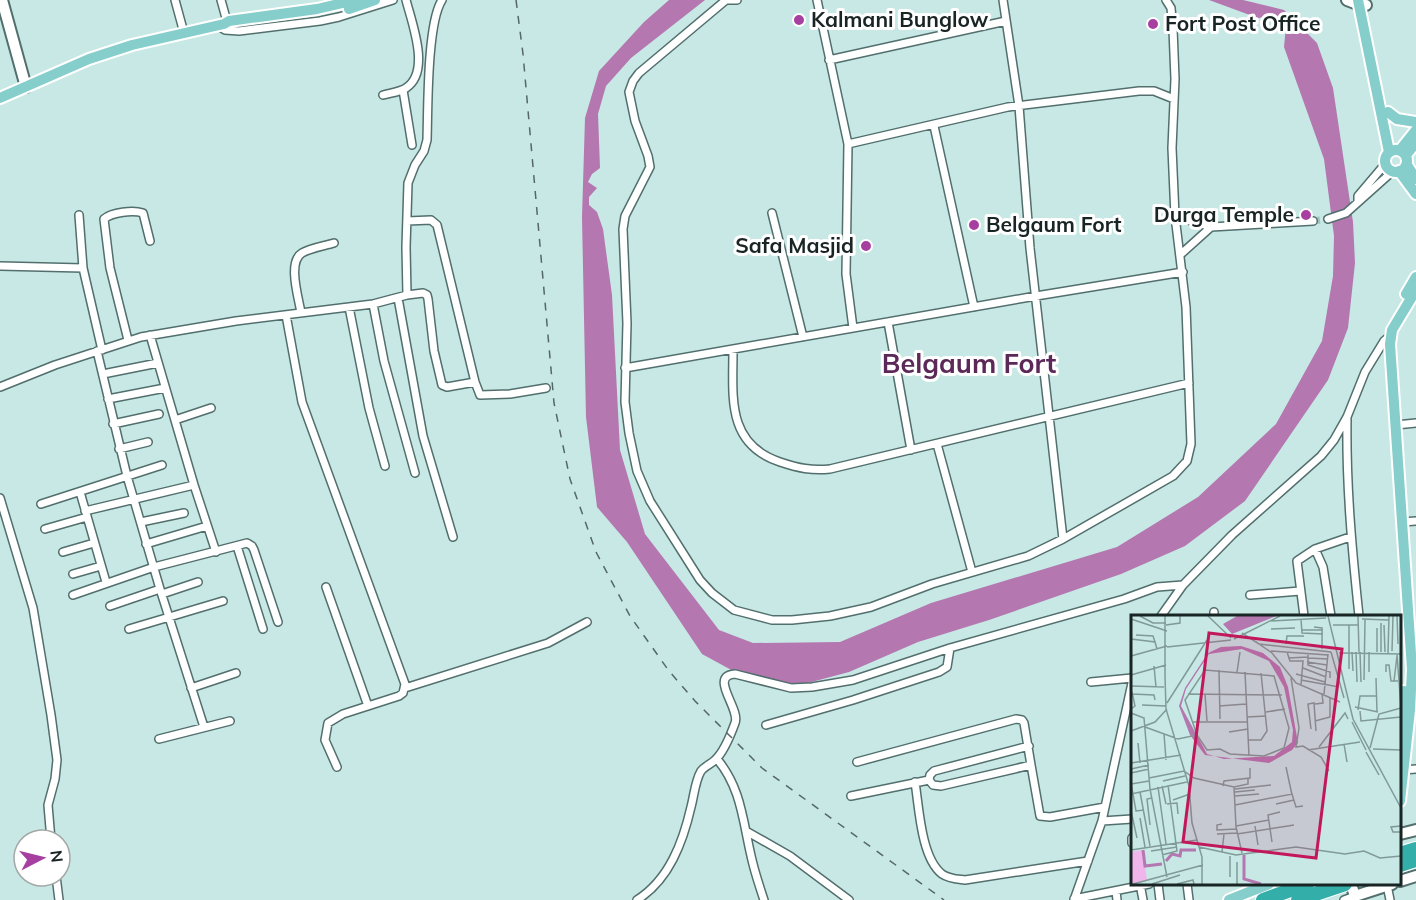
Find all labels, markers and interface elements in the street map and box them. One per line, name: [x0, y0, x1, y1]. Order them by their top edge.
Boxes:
place label: Kalmani Bunglow: [811, 6, 989, 32]
place label: Fort Post Office: [1165, 10, 1320, 36]
marker: Kalmani Bunglow: [792, 13, 806, 27]
marker: Fort Post Office: [1146, 17, 1160, 31]
place label: Durga Temple: [1154, 201, 1294, 227]
marker: Durga Temple: [1299, 208, 1313, 222]
place label: Belgaum Fort: [986, 211, 1122, 237]
marker: Belgaum Fort: [967, 218, 981, 232]
place label: Safa Masjid: [735, 232, 854, 258]
marker: Safa Masjid: [859, 239, 873, 253]
district label: Belgaum Fort: [882, 346, 1056, 380]
inset map: [1131, 615, 1401, 885]
north arrow: [12, 828, 72, 888]
text: N: [46, 849, 68, 863]

